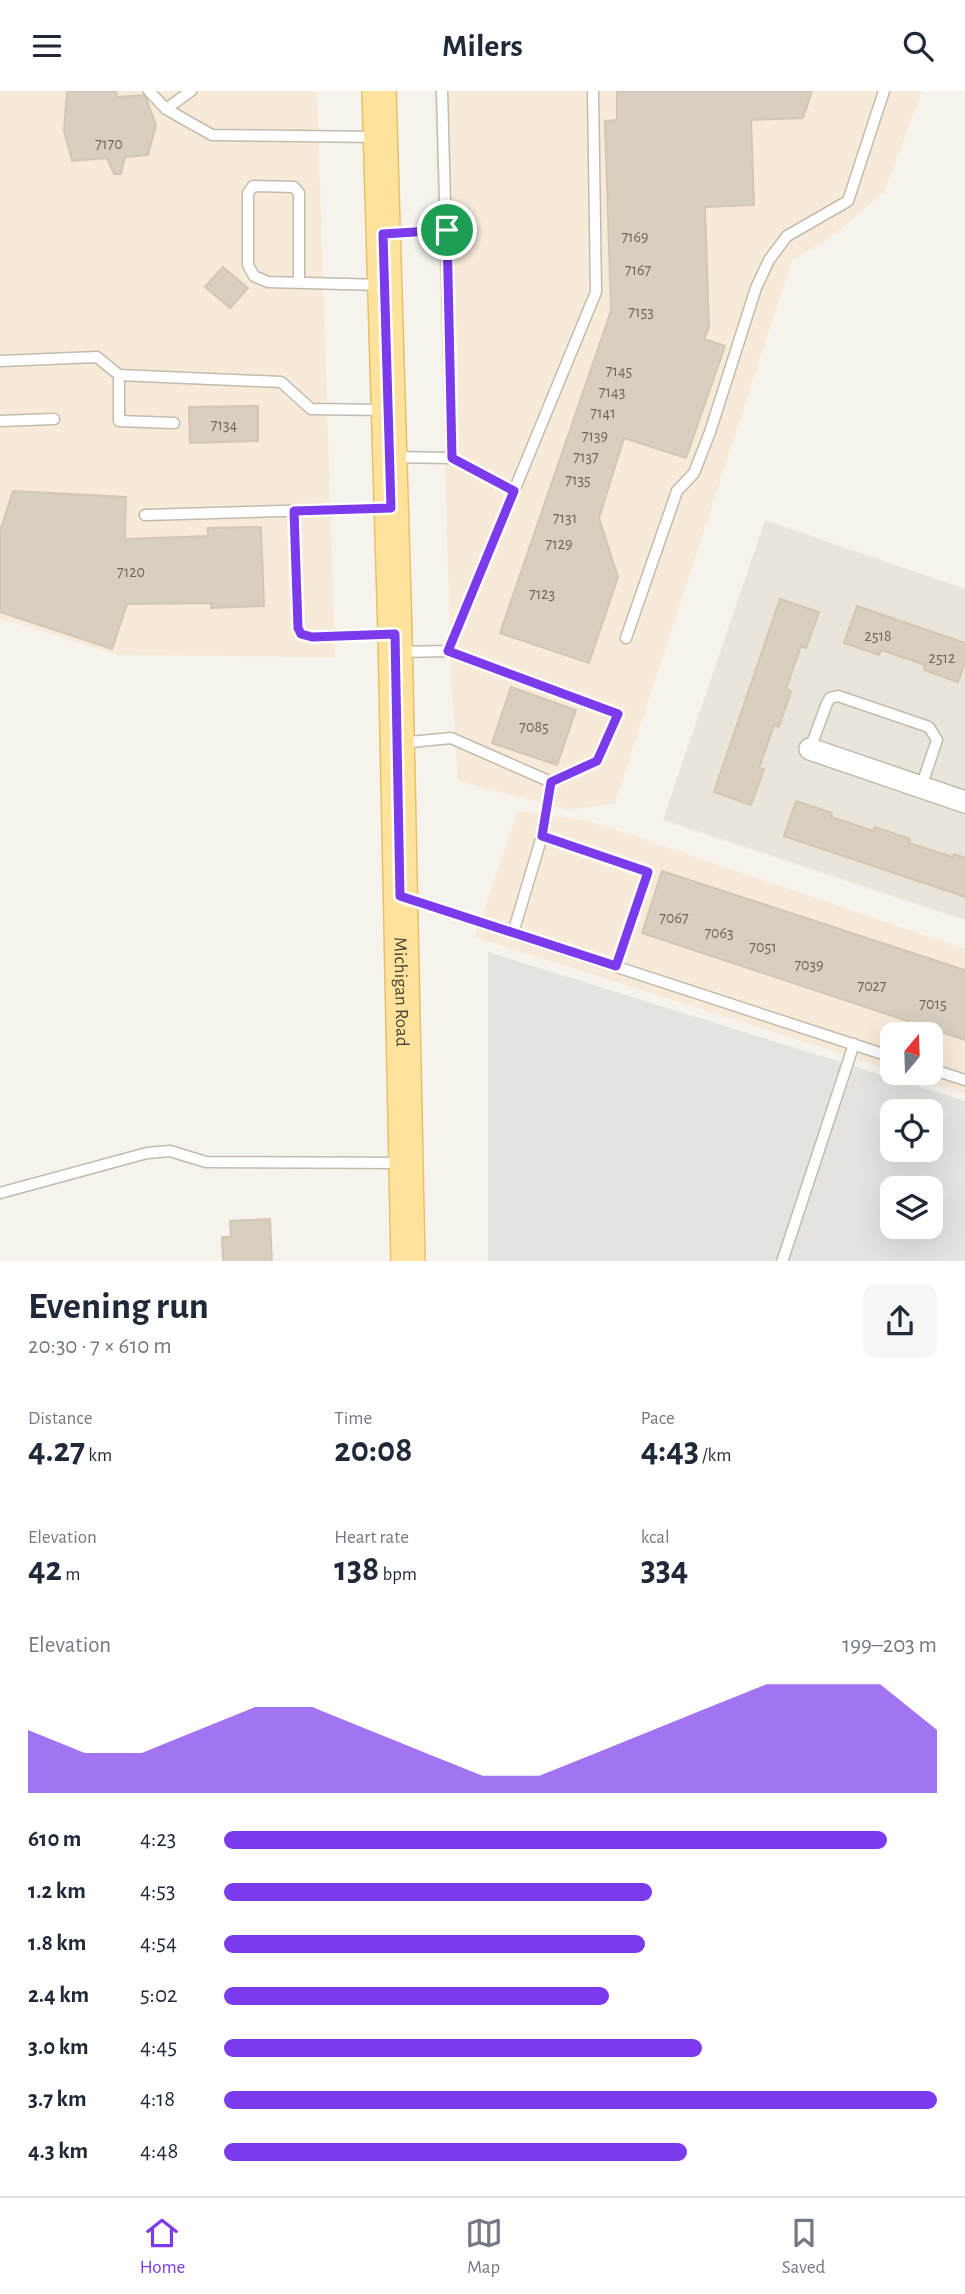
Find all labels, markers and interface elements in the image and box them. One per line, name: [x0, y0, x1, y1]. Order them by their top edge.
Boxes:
icon: menu: [28, 27, 66, 65]
icon: search: [899, 27, 937, 65]
text: Milers: [442, 30, 523, 62]
house number: 7170: [95, 136, 123, 152]
pin: [417, 200, 477, 260]
icon: arrive: [428, 211, 466, 249]
house number: 7169: [621, 229, 649, 245]
house number: 7167: [625, 262, 652, 278]
house number: 7153: [628, 304, 654, 320]
house number: 7145: [606, 363, 632, 379]
house number: 7143: [599, 384, 625, 400]
house number: 7141: [590, 405, 616, 421]
house number: 7134: [211, 417, 238, 433]
house number: 7139: [582, 428, 608, 444]
house number: 7137: [573, 449, 599, 465]
house number: 7135: [565, 472, 591, 488]
house number: 7131: [553, 510, 577, 526]
house number: 7129: [546, 536, 572, 552]
house number: 7120: [117, 564, 145, 580]
house number: 7123: [529, 586, 555, 602]
house number: 2518: [864, 628, 892, 644]
house number: 2512: [929, 650, 955, 666]
house number: 7085: [519, 719, 549, 735]
house number: 7067: [659, 910, 689, 926]
house number: 7063: [704, 925, 734, 941]
street label: Michigan Road: [390, 937, 412, 1047]
house number: 7051: [749, 939, 777, 955]
house number: 7039: [794, 957, 824, 973]
house number: 7027: [857, 978, 887, 994]
house number: 7015: [919, 996, 947, 1012]
north arrow: [880, 1022, 943, 1085]
map controls: [880, 1022, 943, 1239]
button: locate: [880, 1099, 943, 1162]
button: layers: [880, 1176, 943, 1239]
button: share: [863, 1284, 937, 1358]
text: Evening run: [28, 1288, 209, 1326]
text: 20:30 · 7 × 610 m: [28, 1335, 172, 1358]
text: Distance: [28, 1409, 92, 1428]
text: Time: [334, 1409, 372, 1428]
text: Pace: [641, 1409, 675, 1428]
text: 4.27: [28, 1433, 85, 1468]
text: 20:08: [334, 1433, 413, 1468]
text: 4:43: [641, 1433, 699, 1468]
text: km: [85, 1446, 112, 1465]
text: /km: [699, 1446, 731, 1465]
text: Elevation: [28, 1528, 97, 1547]
text: Heart rate: [334, 1528, 409, 1547]
text: kcal: [641, 1528, 670, 1547]
text: 42: [28, 1552, 62, 1587]
text: 138: [334, 1552, 379, 1587]
text: 334: [641, 1552, 688, 1587]
text: m: [62, 1565, 80, 1584]
text: bpm: [379, 1565, 417, 1584]
text: Elevation: [28, 1634, 111, 1657]
text: 199–203 m: [842, 1634, 937, 1657]
text: 610 m: [28, 1828, 81, 1851]
text: 4:23: [140, 1828, 176, 1851]
text: 1.2 km: [28, 1880, 86, 1903]
text: 4:53: [140, 1880, 175, 1903]
text: 1.8 km: [28, 1932, 86, 1955]
text: 4:54: [140, 1932, 177, 1955]
text: 2.4 km: [28, 1984, 89, 2007]
text: 5:02: [140, 1984, 178, 2007]
text: 3.0 km: [28, 2036, 89, 2059]
text: 4:45: [140, 2036, 177, 2059]
text: 3.7 km: [28, 2088, 87, 2111]
text: 4:18: [140, 2088, 175, 2111]
text: 4.3 km: [28, 2140, 88, 2163]
text: 4:48: [140, 2140, 178, 2163]
tab: Home: [140, 2214, 185, 2279]
tab: Map: [465, 2214, 503, 2279]
tab: Saved: [782, 2214, 825, 2279]

